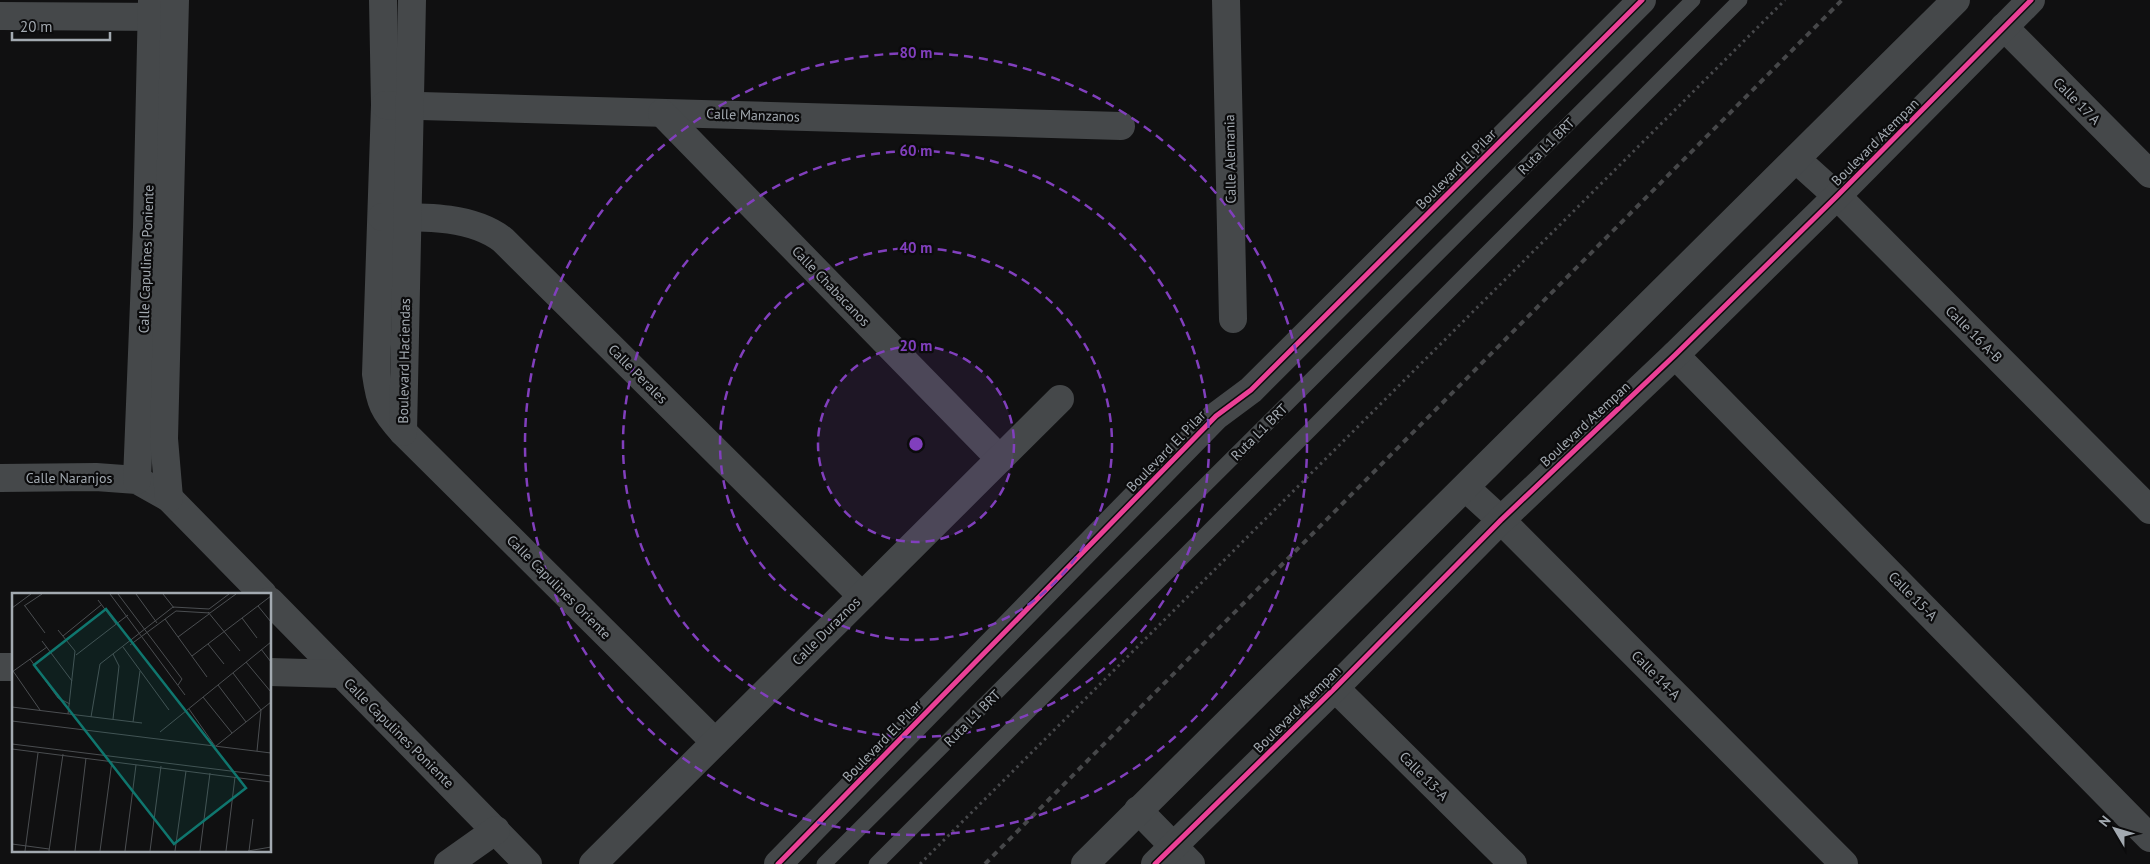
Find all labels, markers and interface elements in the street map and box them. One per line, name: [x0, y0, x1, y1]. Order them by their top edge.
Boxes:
scale bar: [12, 10, 110, 42]
text: 20 m: [20, 17, 53, 36]
text: 80 m: [900, 43, 932, 62]
street label: Calle 17 A: [2050, 74, 2105, 129]
street label: Boulevard Atempan: [1827, 94, 1923, 190]
street label: Calle Manzanos: [706, 104, 800, 126]
street label: Calle Alemania: [1220, 114, 1240, 204]
street label: Ruta L1 BRT: [1514, 114, 1578, 178]
street label: Boulevard El Pilar: [1412, 125, 1500, 213]
text: 60 m: [900, 141, 932, 160]
street label: Calle Capulines Poniente: [134, 184, 158, 334]
text: 40 m: [900, 238, 932, 257]
street label: Calle Chabacanos: [788, 242, 874, 330]
street label: Boulevard Haciendas: [394, 298, 414, 424]
street label: Calle 16 A-B: [1942, 302, 2006, 366]
text: 20 m: [900, 336, 932, 355]
street label: Calle Perales: [604, 340, 672, 408]
street label: Boulevard Atempan: [1536, 378, 1634, 470]
street label: Ruta L1 BRT: [1227, 400, 1291, 464]
street label: Boulevard El Pilar: [1123, 406, 1210, 496]
centre of rings: [907, 435, 925, 453]
street label: Calle Naranjos: [26, 469, 112, 487]
street label: Calle Capulines Oriente: [503, 531, 615, 643]
street label: Calle 15-A: [1885, 568, 1942, 625]
inset map: [12, 593, 271, 852]
street label: Calle Duraznos: [788, 593, 864, 669]
street label: Calle 14-A: [1628, 647, 1685, 704]
street label: Boulevard Atempan: [1249, 661, 1345, 757]
street label: Calle Capulines Poniente: [340, 674, 458, 792]
street label: Ruta L1 BRT: [940, 686, 1004, 750]
street label: Boulevard El Pilar: [839, 696, 926, 786]
street label: Calle 13-A: [1396, 748, 1453, 805]
north arrow: [2090, 804, 2140, 854]
text: N: [2095, 812, 2115, 830]

